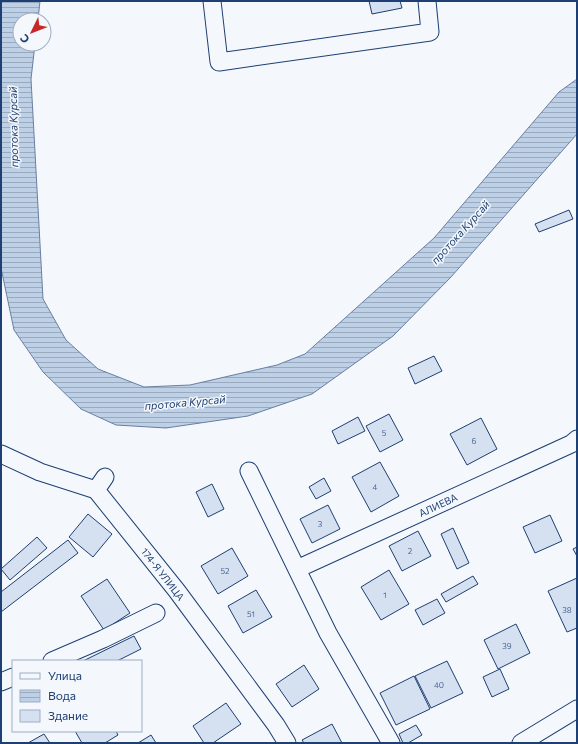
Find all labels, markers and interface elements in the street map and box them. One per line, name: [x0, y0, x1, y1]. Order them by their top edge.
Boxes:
north arrow: [12, 12, 52, 52]
text: С: [17, 32, 32, 46]
water label: протока Курсай: [6, 86, 20, 168]
water label: протока Курсай: [428, 197, 492, 266]
water label: протока Курсай: [144, 392, 227, 412]
house number: 5: [382, 428, 387, 438]
house number: 6: [472, 436, 477, 446]
house number: 4: [373, 482, 378, 492]
street label: АЛИЕВА: [417, 491, 459, 519]
house number: 3: [318, 519, 323, 529]
street label: 174-Я УЛИЦА: [139, 545, 187, 603]
house number: 2: [408, 546, 413, 556]
house number: 52: [220, 566, 230, 576]
house number: 1: [383, 590, 387, 600]
house number: 38: [562, 605, 572, 615]
house number: 51: [247, 609, 255, 619]
house number: 39: [502, 641, 512, 651]
legend: [12, 660, 142, 732]
text: Улица: [48, 668, 82, 682]
house number: 40: [434, 680, 444, 690]
text: Вода: [48, 688, 76, 702]
text: Здание: [48, 708, 88, 722]

